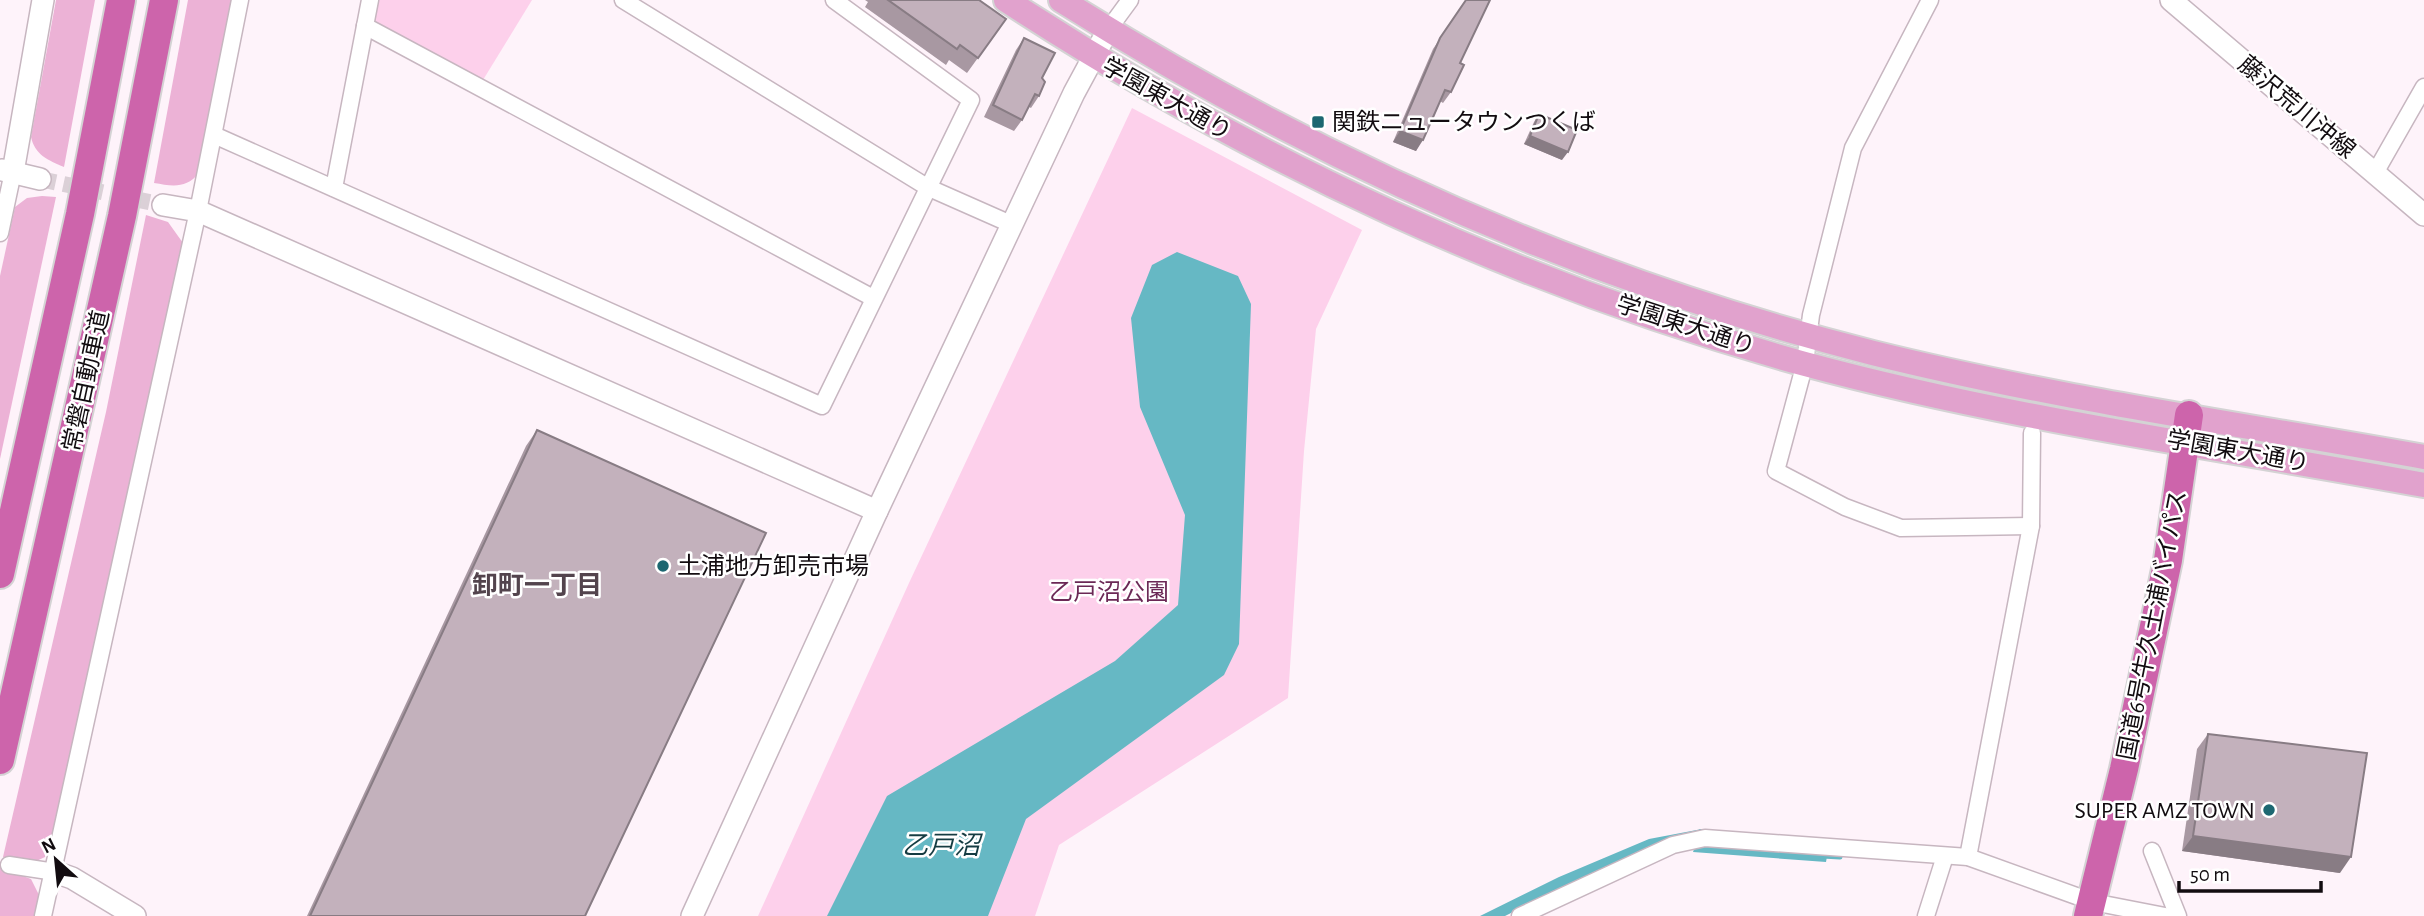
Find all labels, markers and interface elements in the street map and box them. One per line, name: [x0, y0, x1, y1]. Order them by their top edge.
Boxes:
street label: 藤沢荒川沖線: [2233, 51, 2361, 163]
street label: 学園東大通り: [1098, 53, 1236, 145]
place label: 関鉄ニュータウンつくば: [1332, 109, 1596, 135]
marker: 関鉄ニュータウンつくば: [1310, 114, 1326, 130]
street label: 学園東大通り: [1614, 290, 1758, 360]
street label: 常磐自動車道: [58, 308, 114, 454]
street label: 学園東大通り: [2165, 426, 2311, 476]
street label: 国道6号牛久土浦バイパス: [2113, 488, 2191, 762]
place label: 土浦地方卸売市場: [677, 553, 869, 579]
marker: 土浦地方卸売市場: [655, 558, 671, 574]
district label: 卸町一丁目: [472, 572, 602, 599]
park label: 乙戸沼公園: [1049, 580, 1169, 605]
place label: SUPER AMZ TOWN: [2074, 799, 2255, 823]
marker: SUPER AMZ TOWN: [2261, 802, 2277, 818]
north arrow: [21, 825, 91, 895]
water label: 乙戸沼: [902, 832, 984, 859]
text: N: [39, 835, 59, 858]
scale bar: [2179, 850, 2321, 894]
text: 50 m: [2190, 864, 2230, 885]

